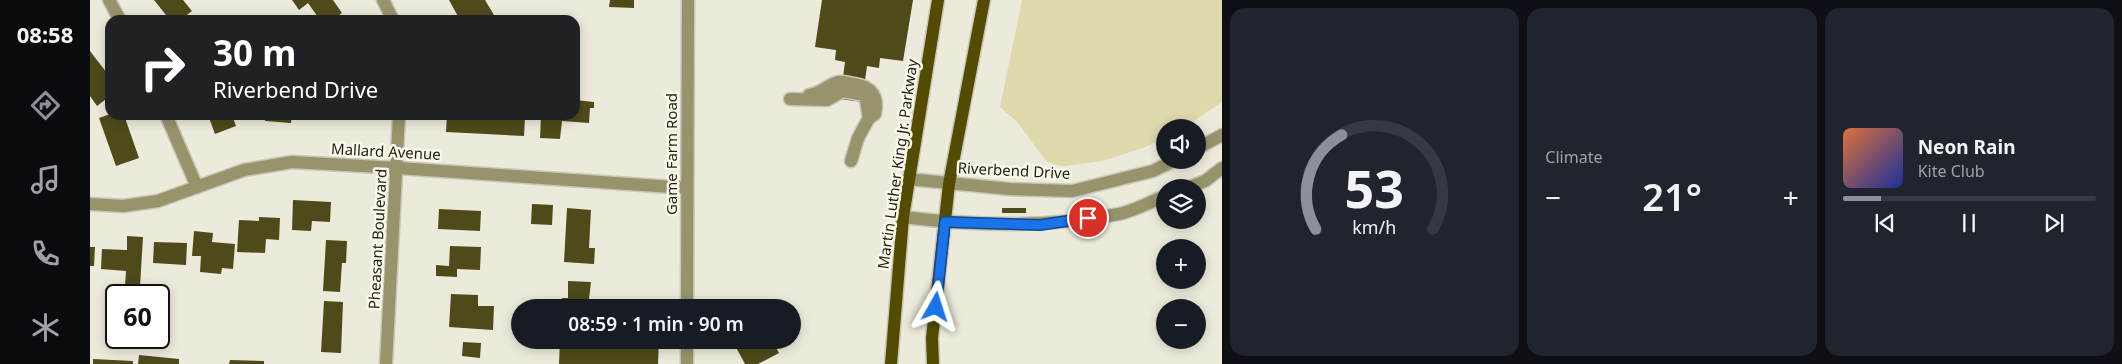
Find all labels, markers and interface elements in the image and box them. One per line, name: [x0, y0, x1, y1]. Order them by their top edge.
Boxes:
text: 08:58: [17, 19, 73, 49]
text: 30 m: [213, 29, 296, 76]
icon: right: [130, 35, 195, 100]
street label: Martin Luther King Jr. Parkway: [872, 57, 922, 270]
text: Riverbend Drive: [213, 74, 378, 104]
icon: directions: [28, 88, 63, 123]
street label: Game Farm Road: [661, 93, 681, 215]
map controls: [1156, 119, 1206, 349]
button: sound: [1156, 119, 1206, 169]
text: Neon Rain: [1918, 134, 2016, 160]
street label: Mallard Avenue: [331, 138, 441, 164]
text: Climate: [1545, 146, 1602, 168]
text: 53: [1345, 152, 1404, 223]
street label: Riverbend Drive: [957, 157, 1071, 183]
text: Kite Club: [1918, 160, 1985, 182]
icon: music: [28, 162, 63, 197]
street label: Pheasant Boulevard: [363, 168, 391, 310]
text: 21°: [1642, 170, 1702, 222]
text: −: [1545, 178, 1561, 216]
text: +: [1783, 178, 1799, 216]
button: layers: [1156, 179, 1206, 229]
pin: [1067, 197, 1109, 239]
icon: arrive: [1074, 204, 1102, 232]
icon: previous: [1871, 209, 1899, 237]
icon: pause: [1955, 209, 1983, 237]
icon: next: [2040, 209, 2068, 237]
text: km/h: [1353, 215, 1397, 239]
icon: phone: [28, 236, 63, 271]
button: +: [1156, 239, 1206, 289]
position arrow: [909, 280, 961, 332]
speed limit sign: 60: [105, 284, 170, 349]
button: −: [1156, 299, 1206, 349]
icon: climate: [28, 310, 63, 345]
text: 08:59 · 1 min · 90 m: [568, 311, 744, 337]

